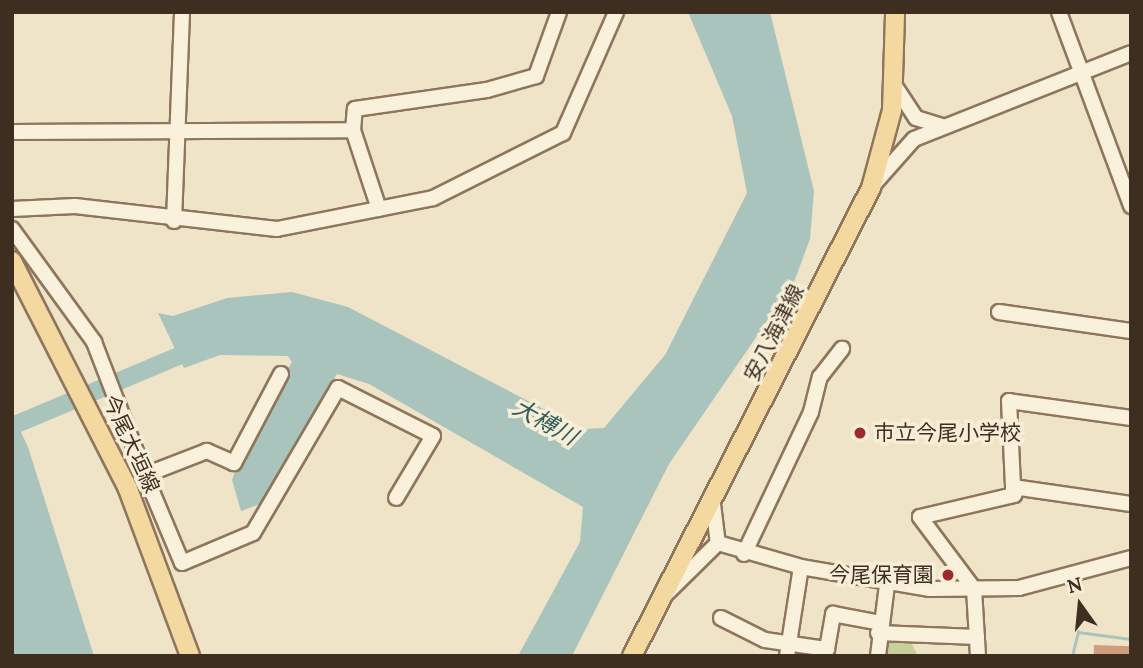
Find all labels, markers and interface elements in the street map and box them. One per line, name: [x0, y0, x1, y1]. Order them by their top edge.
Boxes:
street label: 安八海津線: [739, 281, 809, 385]
street label: 今尾大垣線: [97, 391, 165, 497]
water label: 大榑川: [508, 393, 582, 451]
place label: 市立今尾小学校: [874, 420, 1021, 446]
marker: 市立今尾小学校: [852, 425, 868, 441]
place label: 今尾保育園: [829, 562, 934, 588]
marker: 今尾保育園: [940, 567, 956, 583]
north arrow: [1045, 570, 1115, 640]
text: N: [1064, 571, 1085, 598]

